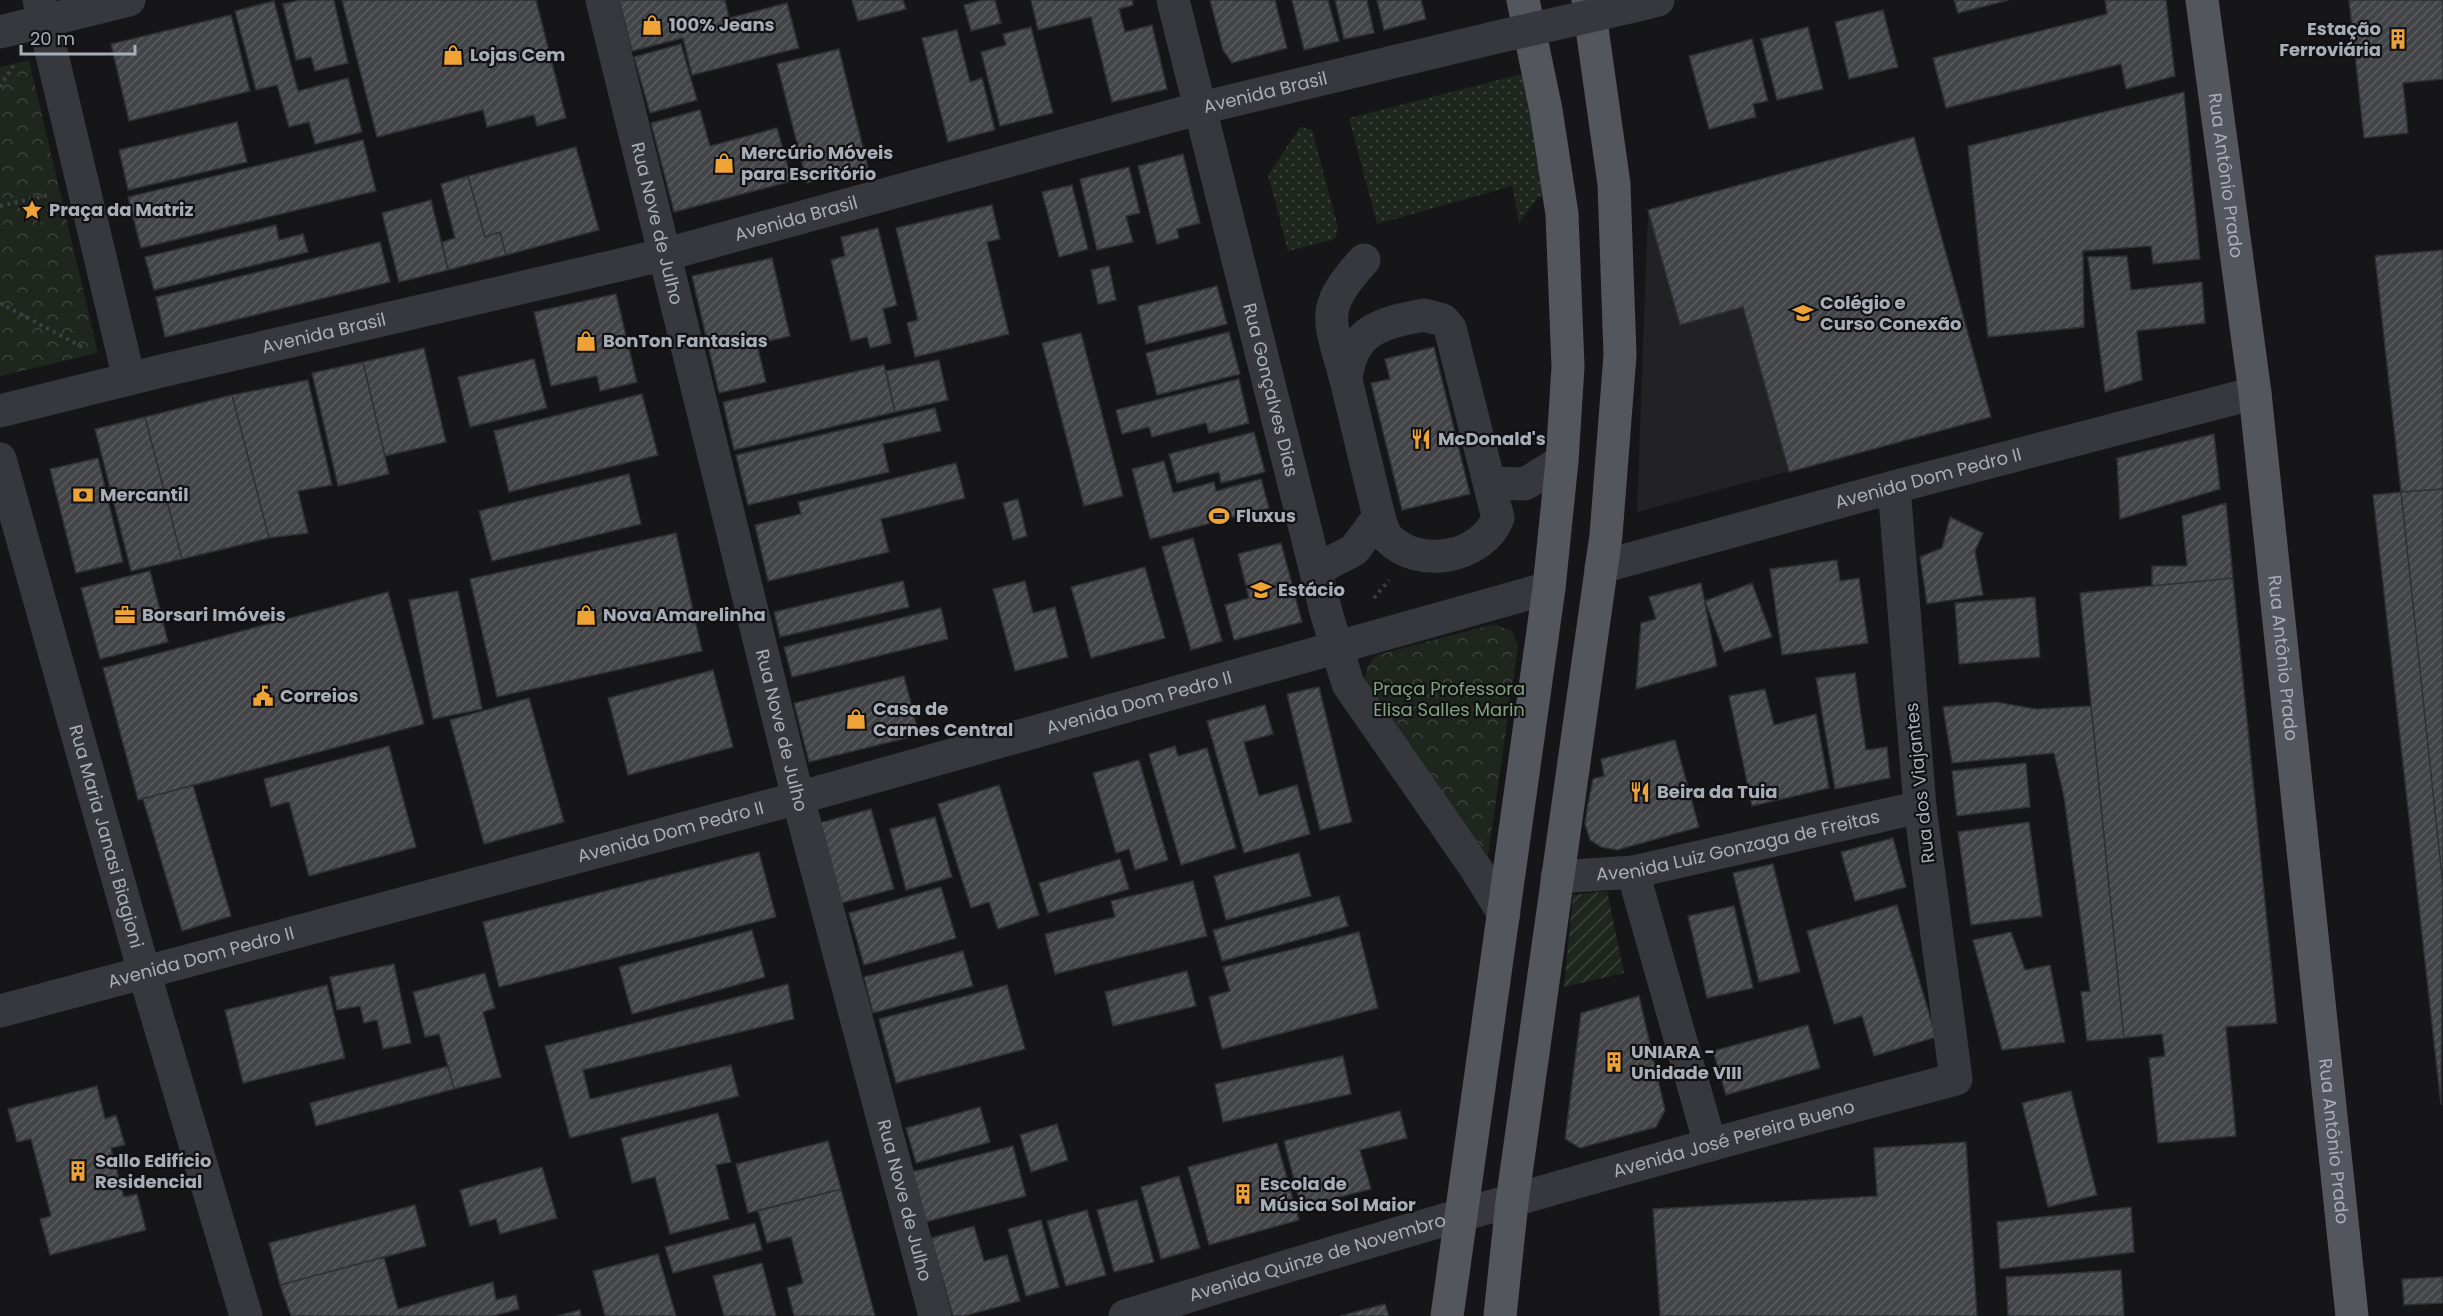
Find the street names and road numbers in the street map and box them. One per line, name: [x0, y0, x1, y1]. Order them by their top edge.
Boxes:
street label: Avenida Brasil: [1201, 65, 1330, 119]
street label: Rua Antônio Prado: [2203, 91, 2250, 260]
street label: Rua Nove de Julho: [625, 139, 689, 307]
street label: Avenida Brasil: [731, 189, 860, 247]
street label: Rua Gonçalves Dias: [1237, 300, 1305, 479]
street label: Avenida Brasil: [259, 306, 388, 359]
street label: Avenida Dom Pedro II: [1832, 441, 2024, 515]
street label: Rua Antônio Prado: [2262, 574, 2304, 742]
street label: Rua Nove de Julho: [750, 646, 814, 814]
street label: Avenida Dom Pedro II: [1043, 664, 1235, 740]
street label: Rua dos Viajantes: [1899, 702, 1940, 865]
street label: Rua Maria Janasi Biagioni: [63, 722, 150, 951]
street label: Avenida Dom Pedro II: [574, 795, 766, 868]
street label: Avenida Luiz Gonzaga de Freitas: [1595, 804, 1882, 886]
street label: Avenida Dom Pedro II: [105, 920, 297, 994]
street label: Rua Antônio Prado: [2313, 1057, 2355, 1225]
street label: Avenida José Pereira Bueno: [1610, 1093, 1857, 1183]
street label: Rua Nove de Julho: [872, 1117, 938, 1284]
street label: Avenida Quinze de Novembro: [1186, 1207, 1449, 1307]

